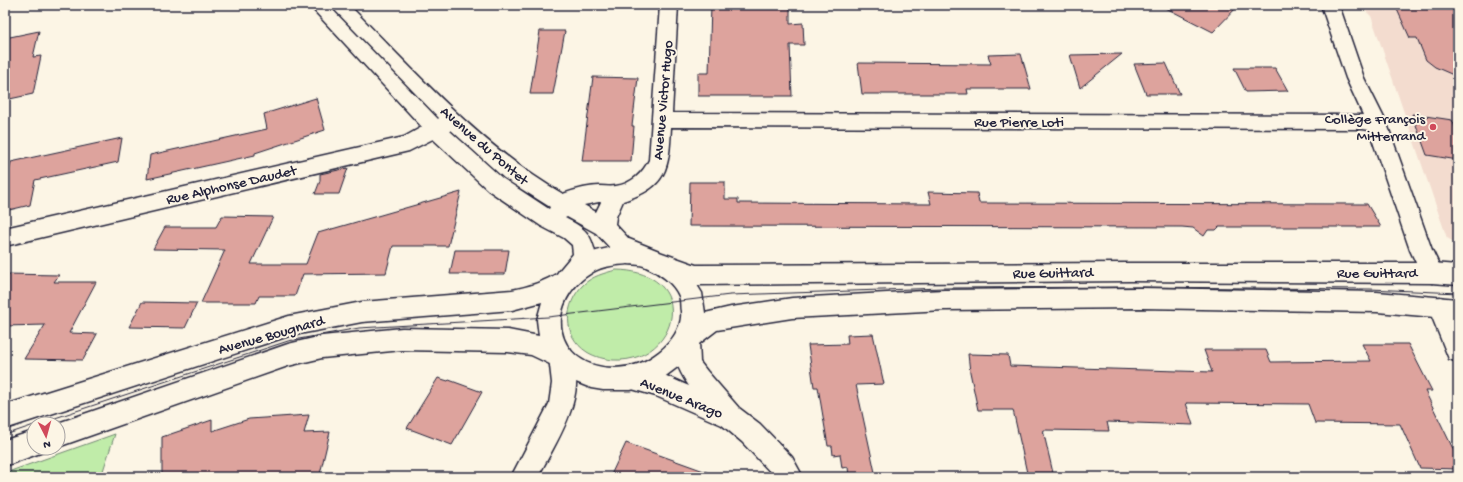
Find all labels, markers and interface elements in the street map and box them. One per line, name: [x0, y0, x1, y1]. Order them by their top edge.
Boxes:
street label: Avenue Victor Hugo: [650, 39, 678, 161]
street label: Avenue du Pontet: [436, 103, 533, 191]
place label: Collège François Mitterrand: [1325, 111, 1426, 146]
street label: Rue Pierre Loti: [974, 114, 1064, 132]
marker: Collège François Mitterrand: [1428, 122, 1438, 132]
street label: Rue Alphonse Daudet: [164, 162, 300, 210]
street label: Rue Guittard: [1013, 264, 1095, 284]
street label: Rue Guittard: [1337, 265, 1419, 283]
street label: Avenue Bougnard: [217, 312, 328, 360]
street label: Avenue Arago: [637, 374, 725, 424]
north arrow: [26, 416, 66, 456]
text: N: [43, 438, 51, 450]

